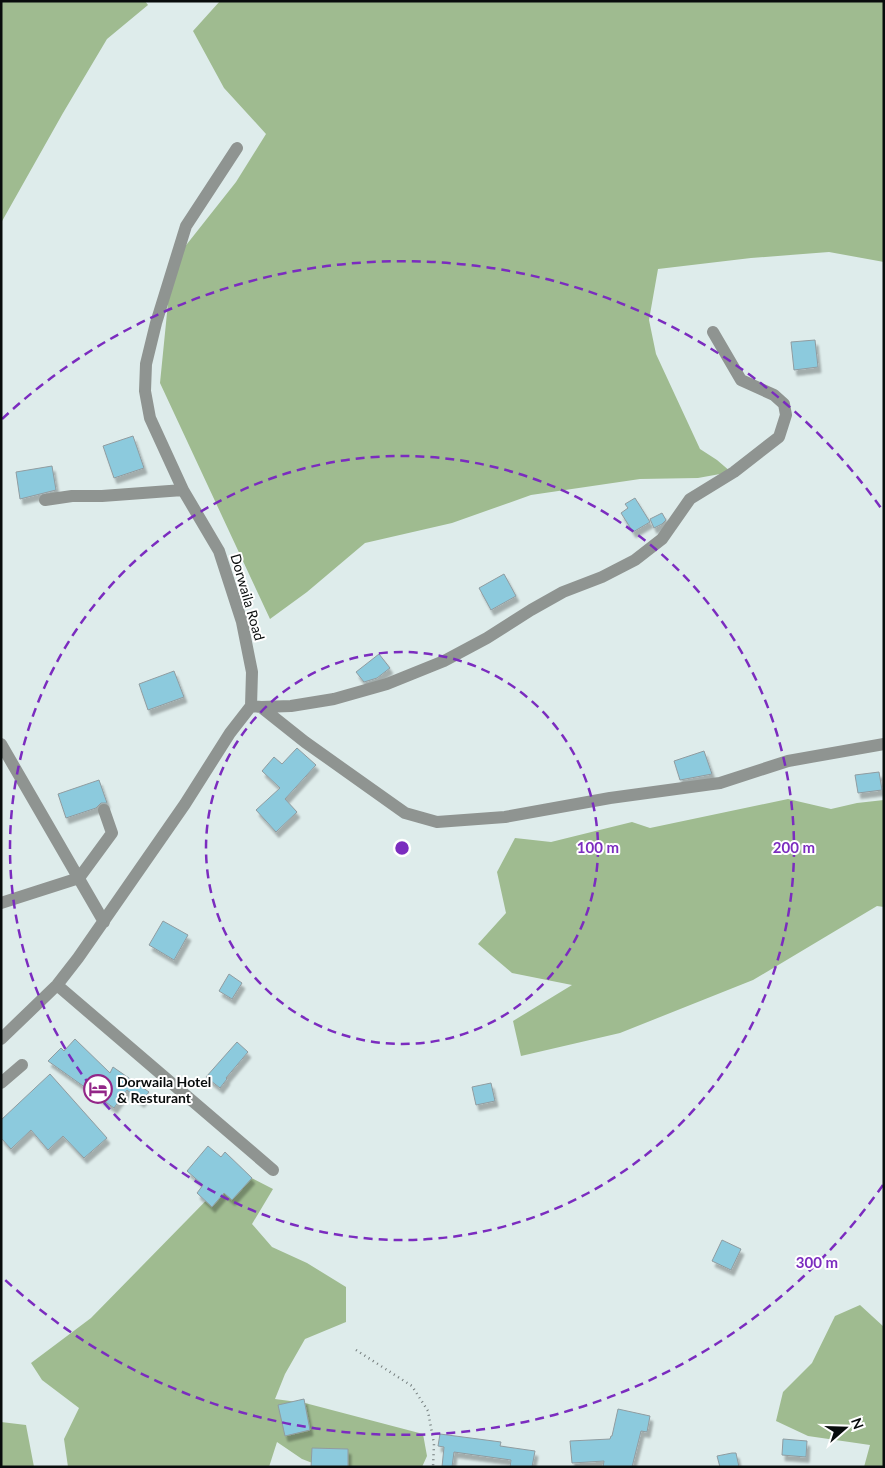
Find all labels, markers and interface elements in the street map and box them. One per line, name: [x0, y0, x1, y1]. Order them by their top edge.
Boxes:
street label: Dorwaila Road: [227, 552, 269, 642]
text: 100 m: [577, 838, 619, 856]
text: 200 m: [773, 838, 815, 856]
centre of rings: [393, 839, 411, 857]
place label: Dorwaila Hotel & Resturant: [117, 1073, 211, 1106]
hotel icon: Dorwaila Hotel & Resturant: [83, 1074, 113, 1104]
text: 300 m: [796, 1253, 838, 1271]
north arrow: [820, 1403, 870, 1453]
text: N: [848, 1415, 868, 1431]

